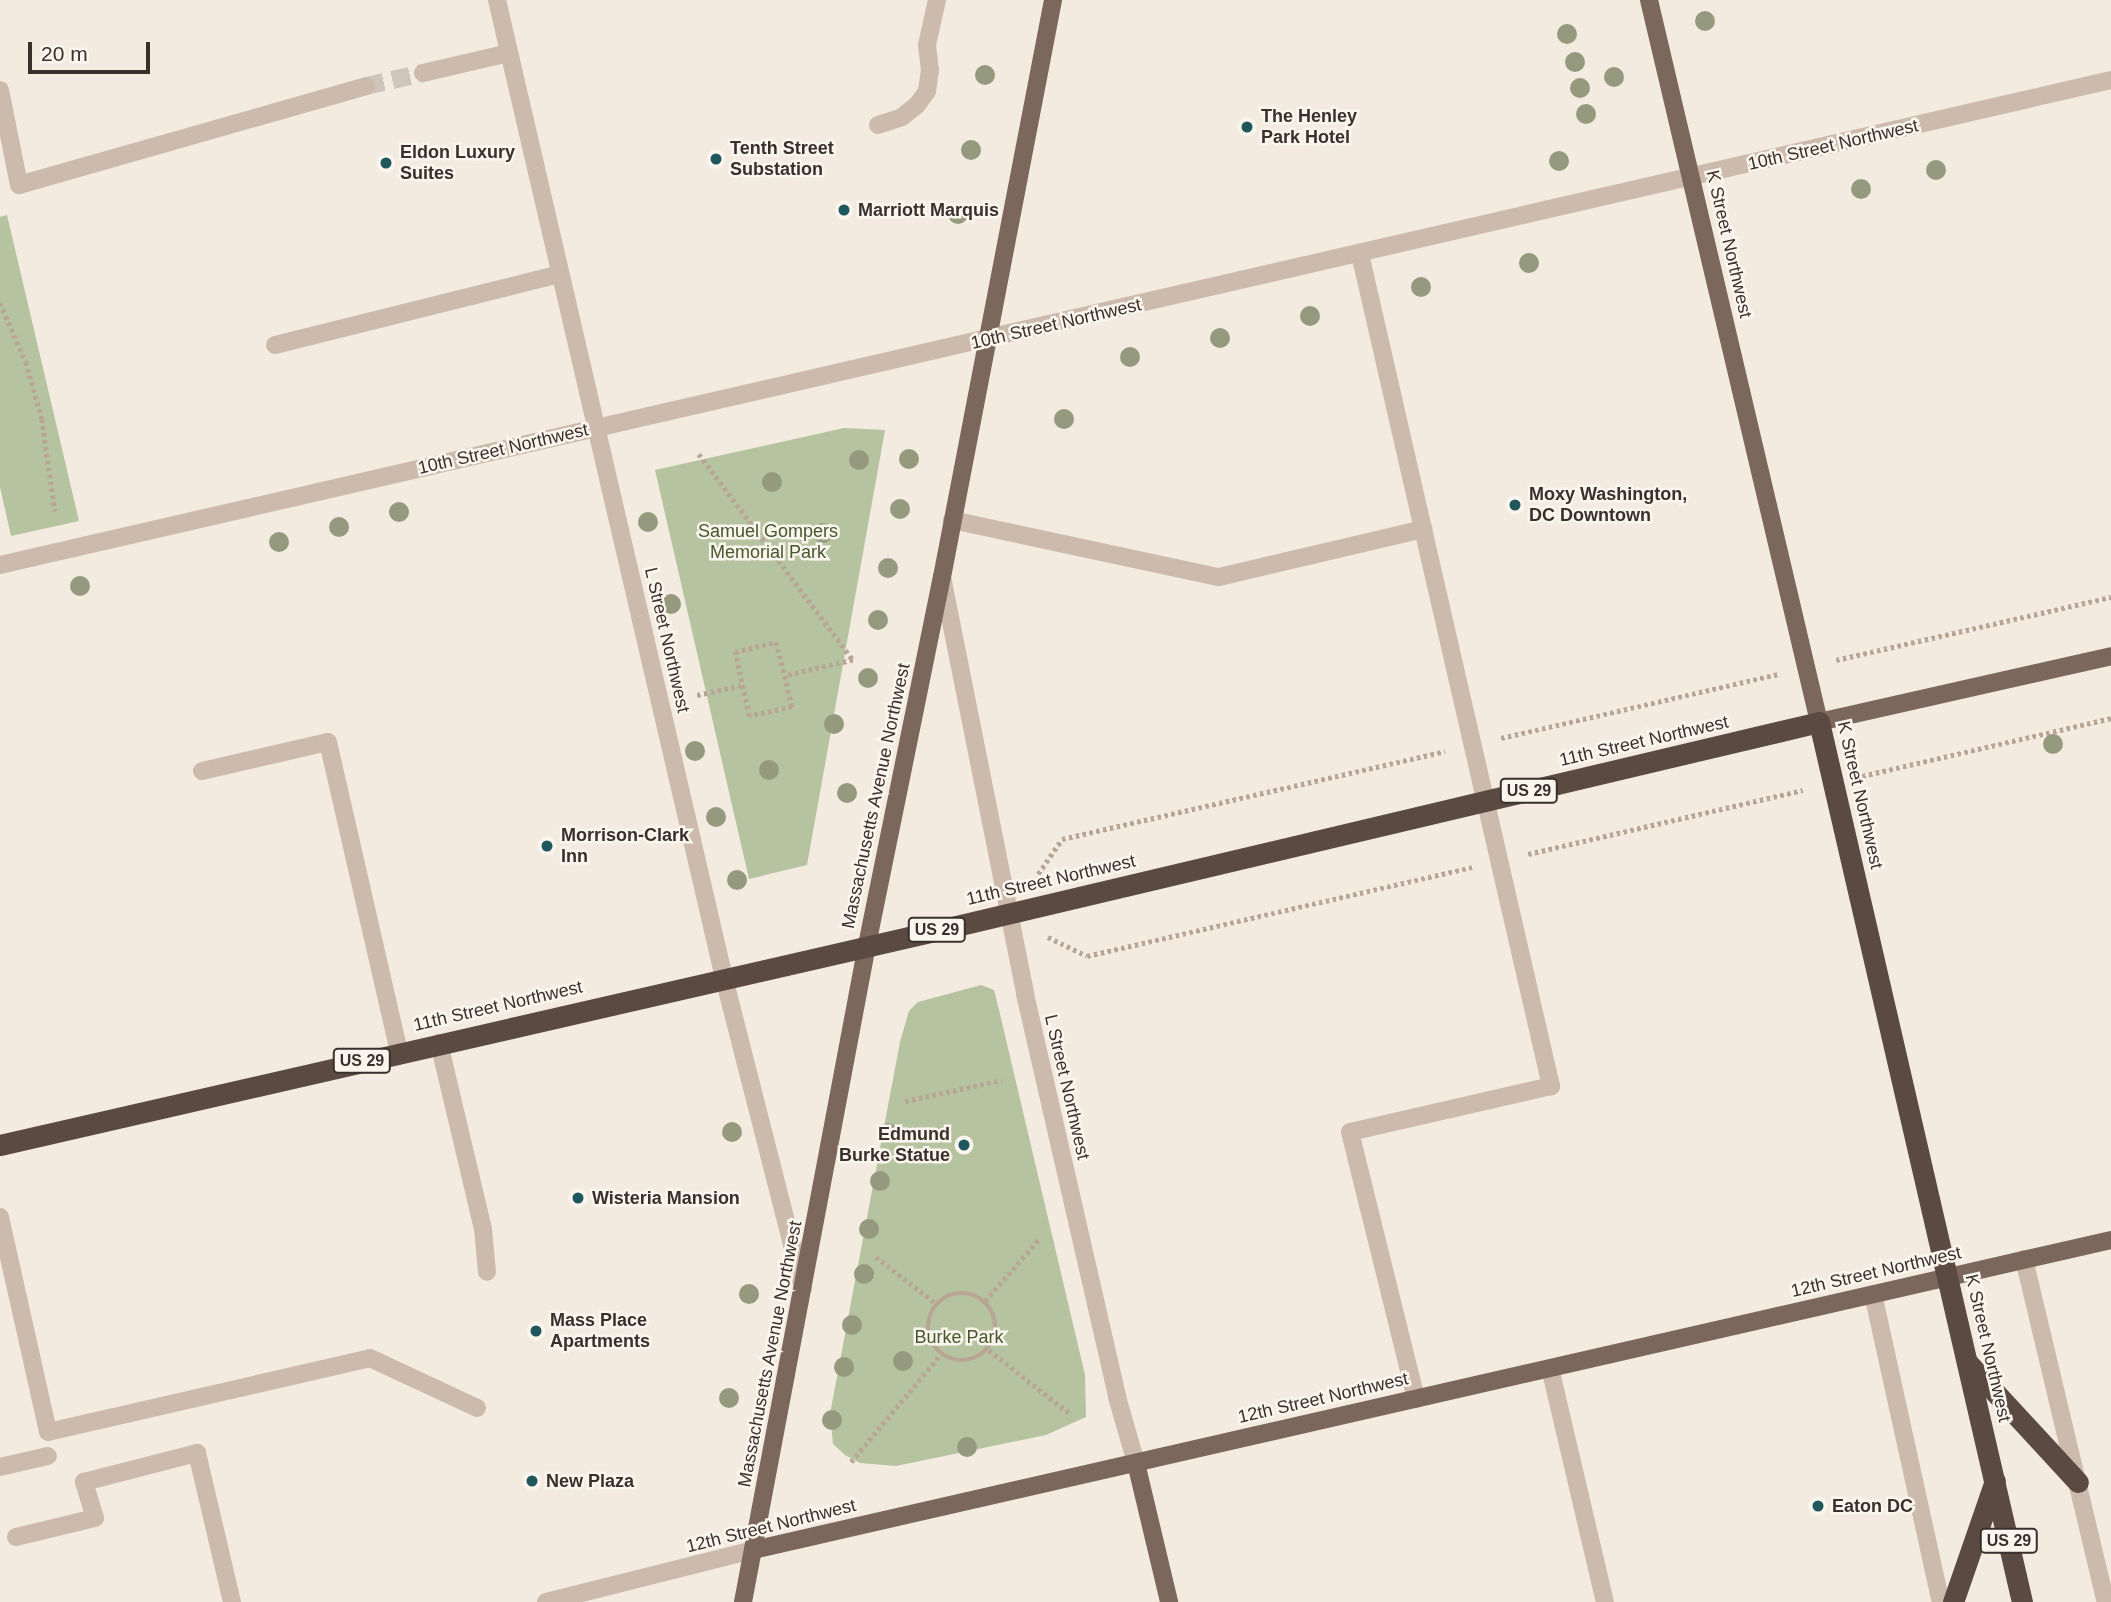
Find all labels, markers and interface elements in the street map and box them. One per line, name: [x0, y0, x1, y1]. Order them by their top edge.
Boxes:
scale bar: [32, 28, 154, 72]
text: 20 m: [41, 42, 88, 65]
place label: The Henley Park Hotel: [1261, 106, 1357, 148]
street label: 10th Street Northwest: [1746, 115, 1920, 175]
marker: The Henley Park Hotel: [1239, 119, 1255, 135]
place label: Tenth Street Substation: [730, 138, 834, 180]
place label: Eldon Luxury Suites: [400, 142, 515, 184]
marker: Tenth Street Substation: [708, 151, 724, 167]
marker: Eldon Luxury Suites: [378, 155, 394, 171]
street label: K Street Northwest: [1701, 168, 1757, 320]
place label: Marriott Marquis: [858, 199, 999, 221]
marker: Marriott Marquis: [836, 202, 852, 218]
street label: 10th Street Northwest: [969, 294, 1143, 354]
street label: 10th Street Northwest: [416, 419, 590, 479]
place label: Moxy Washington, DC Downtown: [1529, 484, 1687, 526]
marker: Moxy Washington, DC Downtown: [1507, 497, 1523, 513]
park label: Samuel Gompers Memorial Park: [698, 521, 838, 564]
street label: L Street Northwest: [640, 565, 694, 715]
street label: Massachusetts Avenue Northwest: [837, 661, 915, 931]
street label: 11th Street Northwest: [1557, 711, 1731, 771]
street label: K Street Northwest: [1832, 719, 1888, 871]
road number: US 29: [1499, 778, 1559, 804]
place label: Morrison-Clark Inn: [561, 825, 689, 868]
marker: Morrison-Clark Inn: [539, 838, 555, 854]
street label: 11th Street Northwest: [964, 850, 1138, 910]
road number: US 29: [907, 918, 967, 942]
street label: 11th Street Northwest: [411, 976, 585, 1036]
street label: L Street Northwest: [1040, 1012, 1094, 1162]
road number: US 29: [332, 1049, 392, 1074]
place label: Edmund Burke Statue: [839, 1124, 950, 1166]
marker: Edmund Burke Statue: [956, 1137, 972, 1153]
place label: Wisteria Mansion: [592, 1187, 740, 1209]
marker: Wisteria Mansion: [570, 1190, 586, 1206]
street label: Massachusetts Avenue Northwest: [733, 1219, 807, 1489]
street label: 12th Street Northwest: [1789, 1242, 1963, 1302]
street label: K Street Northwest: [1960, 1272, 2016, 1424]
place label: Mass Place Apartments: [550, 1310, 650, 1352]
marker: Mass Place Apartments: [528, 1323, 544, 1339]
park label: Burke Park: [914, 1326, 1004, 1348]
street label: 12th Street Northwest: [1236, 1368, 1410, 1428]
place label: New Plaza: [546, 1470, 634, 1492]
marker: New Plaza: [524, 1473, 540, 1489]
street label: 12th Street Northwest: [684, 1494, 858, 1558]
place label: Eaton DC: [1832, 1495, 1913, 1517]
marker: Eaton DC: [1810, 1498, 1826, 1514]
road number: US 29: [1979, 1528, 2039, 1554]

